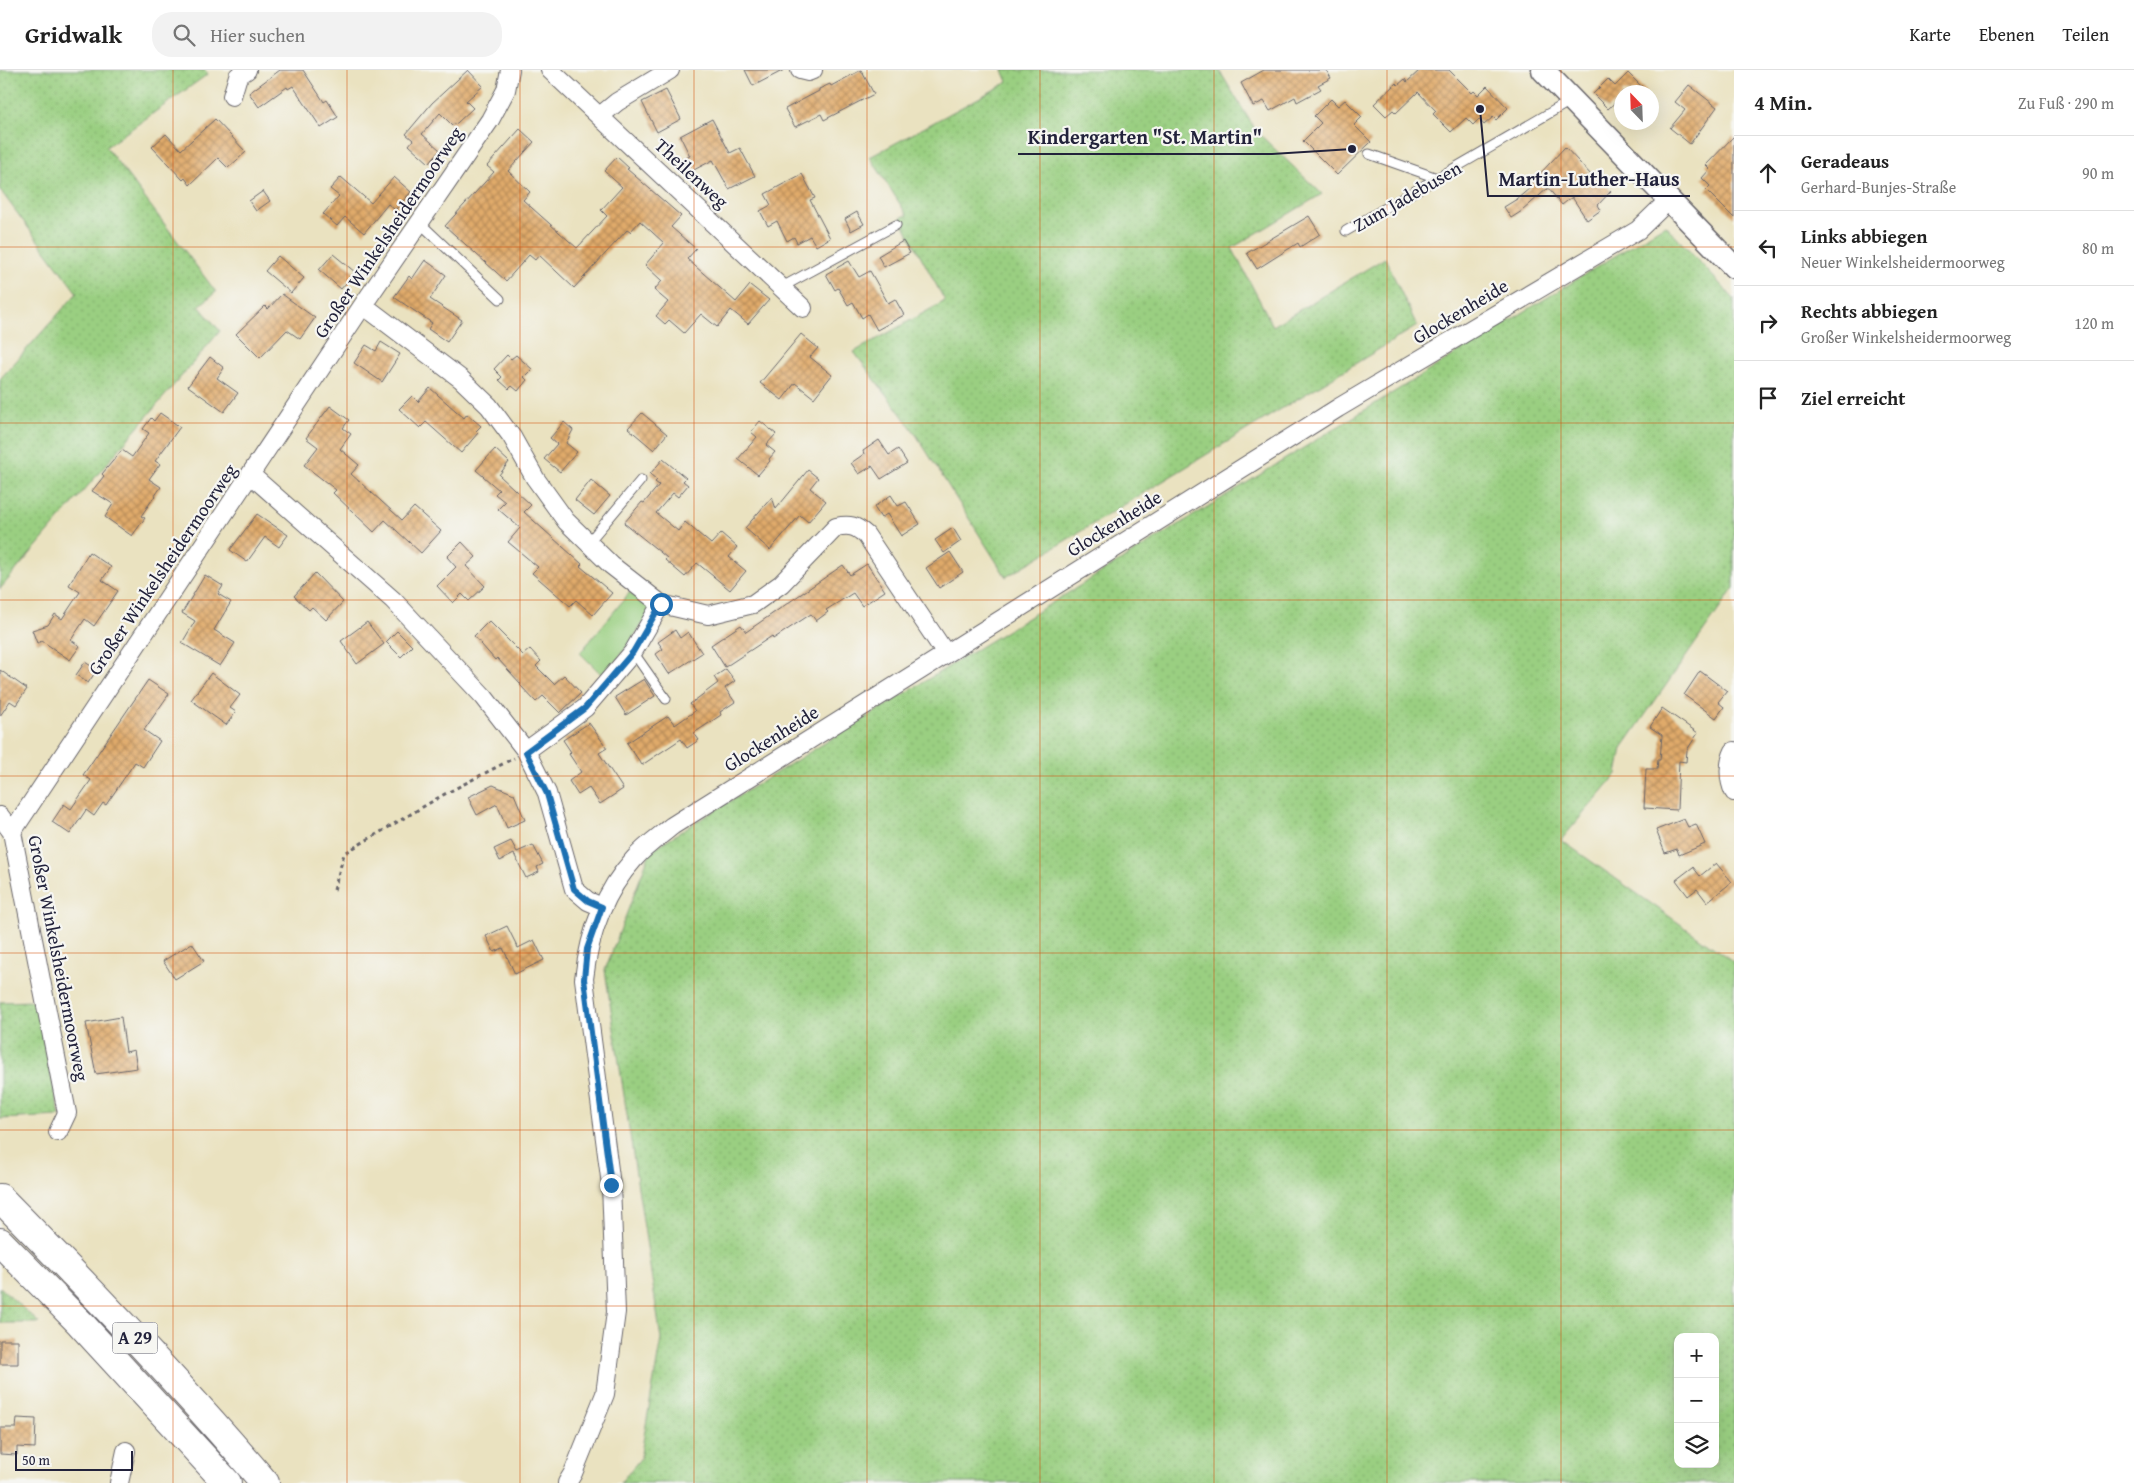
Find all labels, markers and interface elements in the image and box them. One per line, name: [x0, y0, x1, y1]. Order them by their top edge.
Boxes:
search box: [152, 12, 502, 57]
text: Gridwalk: [25, 17, 122, 52]
icon: search: [170, 21, 198, 49]
text: Hier suchen: [210, 21, 305, 49]
text: Karte: [1910, 21, 1951, 48]
text: Ebenen: [1979, 21, 2035, 48]
text: Teilen: [2063, 21, 2109, 48]
north arrow: [1614, 85, 1659, 130]
text: 4 Min.: [1754, 87, 1812, 118]
text: Zu Fuß · 290 m: [2018, 91, 2114, 115]
callout: Kindergarten "St. Martin": [1018, 119, 1272, 154]
street label: Großer Winkelsheidermoorweg: [307, 120, 470, 343]
text: Kindergarten "St. Martin": [1028, 122, 1262, 151]
street label: Theilenweg: [649, 131, 736, 215]
text: Geradeaus: [1801, 147, 1889, 175]
street label: Zum Jadebusen: [1347, 153, 1467, 238]
icon: ahead: [1754, 159, 1782, 187]
callout: Martin-Luther-Haus: [1488, 161, 1690, 196]
text: 90 m: [2082, 161, 2114, 185]
text: Martin-Luther-Haus: [1498, 164, 1680, 193]
text: Gerhard-Bunjes-Straße: [1801, 175, 1956, 199]
text: Links abbiegen: [1801, 222, 1927, 250]
icon: left: [1754, 234, 1782, 262]
text: 80 m: [2082, 236, 2114, 260]
text: Neuer Winkelsheidermoorweg: [1801, 250, 2005, 274]
street label: Glockenheide: [1407, 271, 1513, 351]
text: Rechts abbiegen: [1801, 297, 1938, 325]
icon: right: [1754, 309, 1782, 337]
text: 120 m: [2074, 311, 2114, 335]
text: Großer Winkelsheidermoorweg: [1801, 325, 2011, 349]
icon: arrive: [1754, 384, 1782, 412]
text: Ziel erreicht: [1801, 384, 1905, 412]
street label: Großer Winkelsheidermoorweg: [81, 457, 244, 680]
street label: Glockenheide: [1061, 483, 1167, 563]
route start: [650, 593, 673, 616]
street label: Glockenheide: [718, 698, 824, 778]
street label: Großer Winkelsheidermoorweg: [21, 833, 97, 1084]
route end: [600, 1174, 623, 1197]
road number: A 29: [112, 1322, 158, 1354]
map controls: [1674, 1333, 1719, 1468]
button: +: [1674, 1333, 1719, 1378]
button: −: [1674, 1378, 1719, 1423]
button: layers: [1674, 1423, 1719, 1468]
scale bar: [15, 1448, 132, 1471]
text: 50 m: [22, 1450, 50, 1470]

